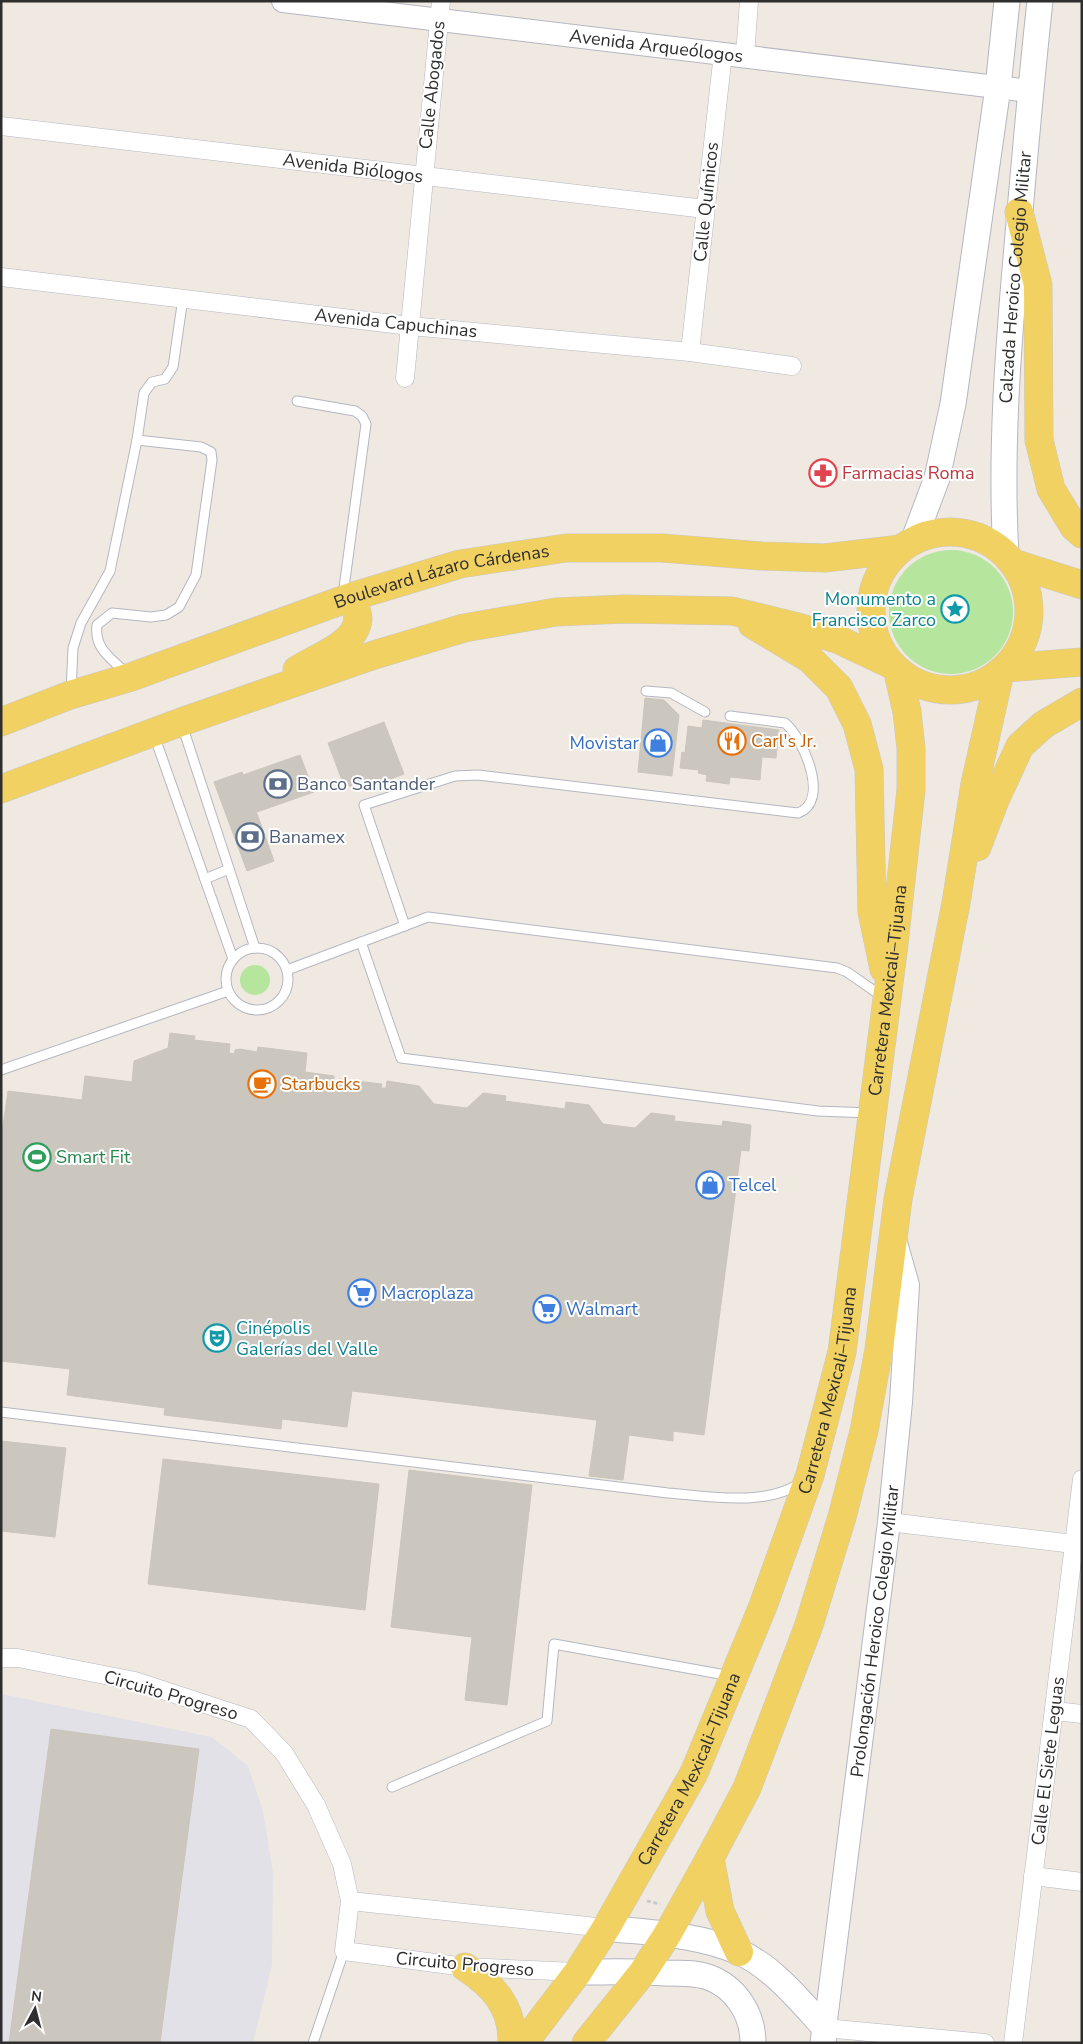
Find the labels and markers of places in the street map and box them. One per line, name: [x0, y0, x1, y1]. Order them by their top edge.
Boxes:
pharmacy icon: Farmacias Roma: [808, 458, 838, 488]
place label: Farmacias Roma: [842, 461, 975, 485]
place label: Monumento a Francisco Zarco: [812, 587, 936, 632]
place icon: Monumento a Francisco Zarco: [940, 594, 970, 624]
restaurant icon: Carl's Jr.: [717, 726, 747, 756]
shop icon: Movistar: [643, 728, 673, 758]
place label: Carl's Jr.: [751, 729, 817, 753]
place label: Movistar: [569, 731, 640, 755]
bank icon: Banco Santander: [263, 769, 293, 799]
place label: Banco Santander: [297, 772, 436, 796]
bank icon: Banamex: [235, 822, 265, 852]
place label: Banamex: [269, 825, 345, 849]
cafe icon: Starbucks: [247, 1069, 277, 1099]
place label: Starbucks: [281, 1072, 361, 1096]
sports icon: Smart Fit: [22, 1142, 52, 1172]
place label: Smart Fit: [56, 1145, 131, 1169]
shop icon: Telcel: [695, 1170, 725, 1200]
place label: Telcel: [729, 1173, 777, 1197]
supermarket icon: Macroplaza: [347, 1278, 377, 1308]
place label: Macroplaza: [381, 1281, 474, 1305]
supermarket icon: Walmart: [532, 1294, 562, 1324]
place label: Walmart: [566, 1297, 639, 1321]
place label: Cinépolis Galerías del Valle: [236, 1316, 378, 1361]
theatre icon: Cinépolis Galerías del Valle: [202, 1323, 232, 1353]

